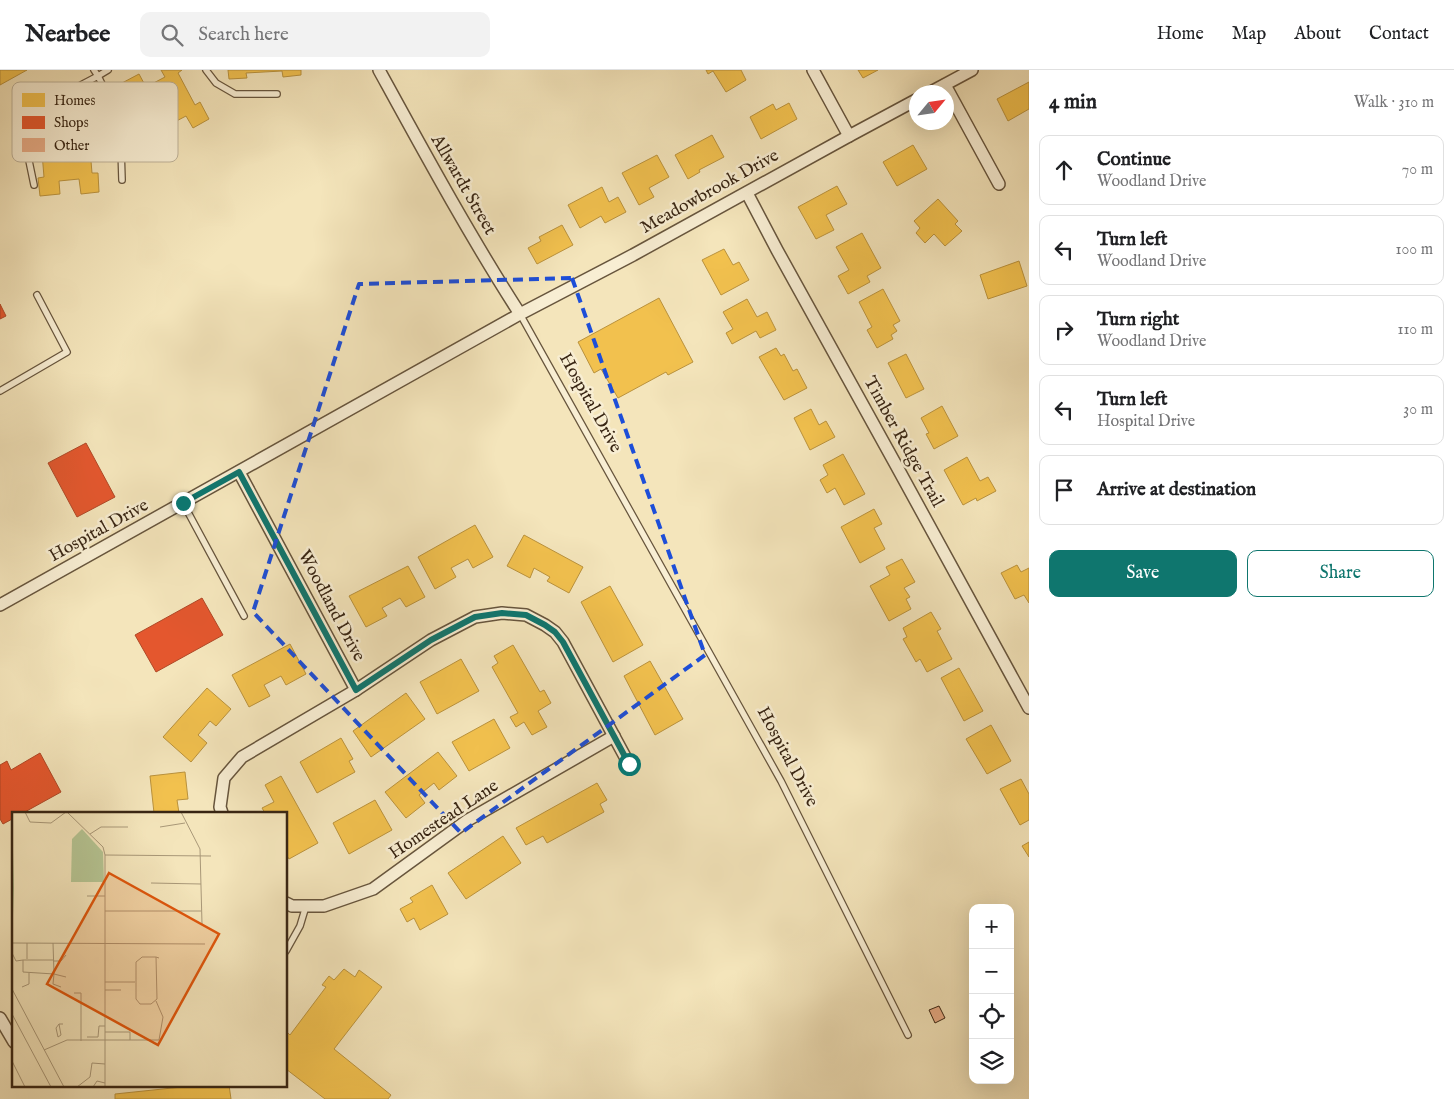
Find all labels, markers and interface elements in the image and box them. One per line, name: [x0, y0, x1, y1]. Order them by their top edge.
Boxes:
search box: [140, 12, 490, 57]
text: Nearbee: [25, 19, 110, 50]
icon: search: [158, 21, 186, 49]
text: Search here: [198, 23, 289, 47]
text: Home: [1157, 23, 1204, 46]
text: Map: [1232, 23, 1266, 46]
text: About: [1294, 23, 1341, 46]
text: Contact: [1369, 23, 1429, 46]
legend: [12, 82, 178, 162]
north arrow: [909, 85, 954, 130]
text: 4 min: [1049, 89, 1097, 116]
text: Homes: [54, 92, 96, 110]
text: Walk · 310 m: [1354, 93, 1434, 113]
text: Shops: [54, 114, 89, 132]
street label: Allwardt Street: [424, 130, 501, 239]
text: Other: [54, 137, 89, 155]
street label: Meadowbrook Drive: [637, 144, 783, 240]
text: Continue: [1097, 148, 1171, 172]
icon: ahead: [1050, 156, 1078, 184]
text: 70 m: [1402, 160, 1433, 180]
text: Woodland Drive: [1097, 172, 1206, 192]
text: Turn left: [1097, 228, 1168, 252]
icon: left: [1050, 236, 1078, 264]
text: 100 m: [1396, 240, 1433, 260]
text: Woodland Drive: [1097, 252, 1206, 272]
text: Turn right: [1097, 308, 1179, 332]
icon: right: [1050, 316, 1078, 344]
text: 110 m: [1397, 320, 1433, 340]
text: Woodland Drive: [1097, 332, 1206, 352]
street label: Hospital Drive: [553, 349, 627, 457]
street label: Timber Ridge Trail: [858, 373, 948, 511]
text: Turn left: [1097, 388, 1168, 412]
icon: left: [1050, 396, 1078, 424]
text: 30 m: [1403, 400, 1433, 420]
text: Hospital Drive: [1097, 412, 1195, 432]
icon: arrive: [1050, 476, 1078, 504]
text: Arrive at destination: [1097, 478, 1256, 502]
route end: [172, 492, 195, 515]
street label: Hospital Drive: [45, 494, 153, 568]
street label: Woodland Drive: [292, 546, 370, 666]
button: Save: [1049, 550, 1237, 597]
button: Share: [1247, 550, 1434, 597]
street label: Hospital Drive: [751, 703, 823, 811]
route start: [618, 753, 641, 776]
street label: Homestead Lane: [385, 775, 503, 865]
inset map: [12, 812, 288, 1086]
map controls: [969, 904, 1014, 1084]
button: +: [969, 904, 1014, 949]
button: −: [969, 949, 1014, 994]
button: locate: [969, 994, 1014, 1039]
button: layers: [969, 1039, 1014, 1084]

